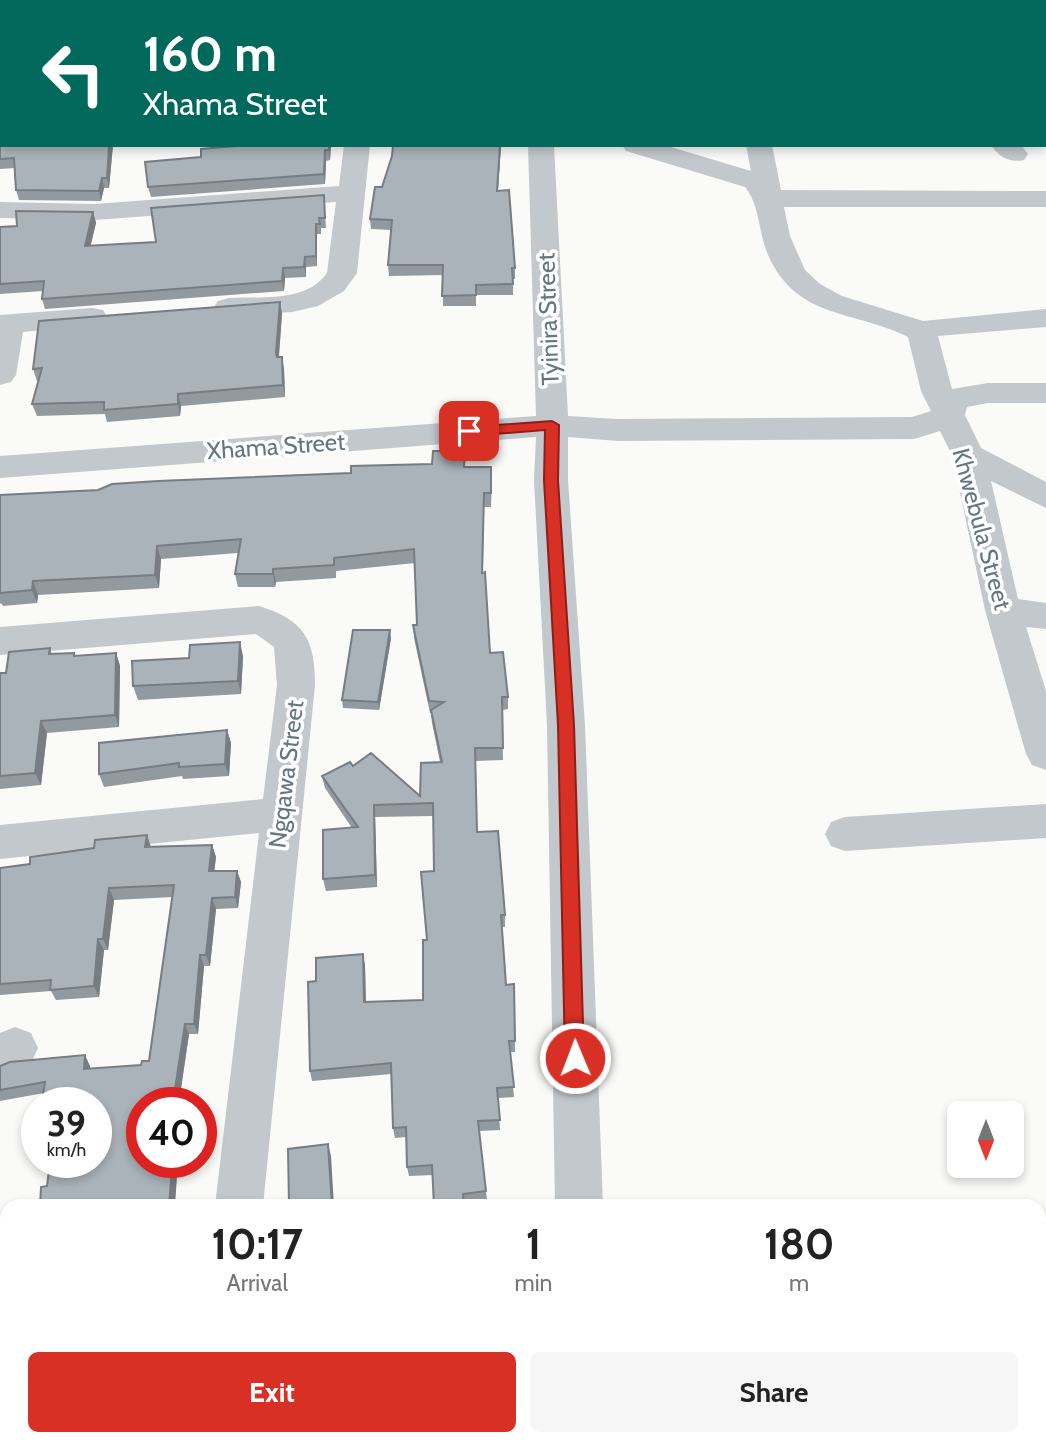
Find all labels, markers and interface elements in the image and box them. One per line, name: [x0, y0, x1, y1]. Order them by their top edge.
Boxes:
text: 160 m: [143, 24, 277, 83]
icon: left: [28, 28, 119, 119]
text: Xhama Street: [143, 84, 328, 123]
street label: Tyinira Street: [531, 252, 565, 386]
pin: [439, 401, 499, 461]
icon: arrive: [450, 412, 488, 450]
street label: Xhama Street: [206, 427, 346, 465]
street label: Khwebula Street: [946, 445, 1018, 613]
street label: Ngqawa Street: [263, 698, 309, 850]
position arrow: [538, 1021, 612, 1095]
speed limit sign: 40: [126, 1087, 217, 1178]
north arrow: [947, 1101, 1024, 1178]
map controls: [947, 1101, 1024, 1178]
text: 39: [47, 1102, 86, 1145]
text: km/h: [47, 1139, 86, 1161]
text: 10:17: [212, 1218, 303, 1270]
text: 1: [526, 1218, 541, 1270]
text: 180: [764, 1218, 834, 1270]
text: Arrival: [227, 1269, 288, 1297]
text: min: [514, 1269, 552, 1297]
text: m: [789, 1269, 809, 1297]
button: Exit: [28, 1352, 516, 1432]
button: Share: [530, 1352, 1018, 1432]

